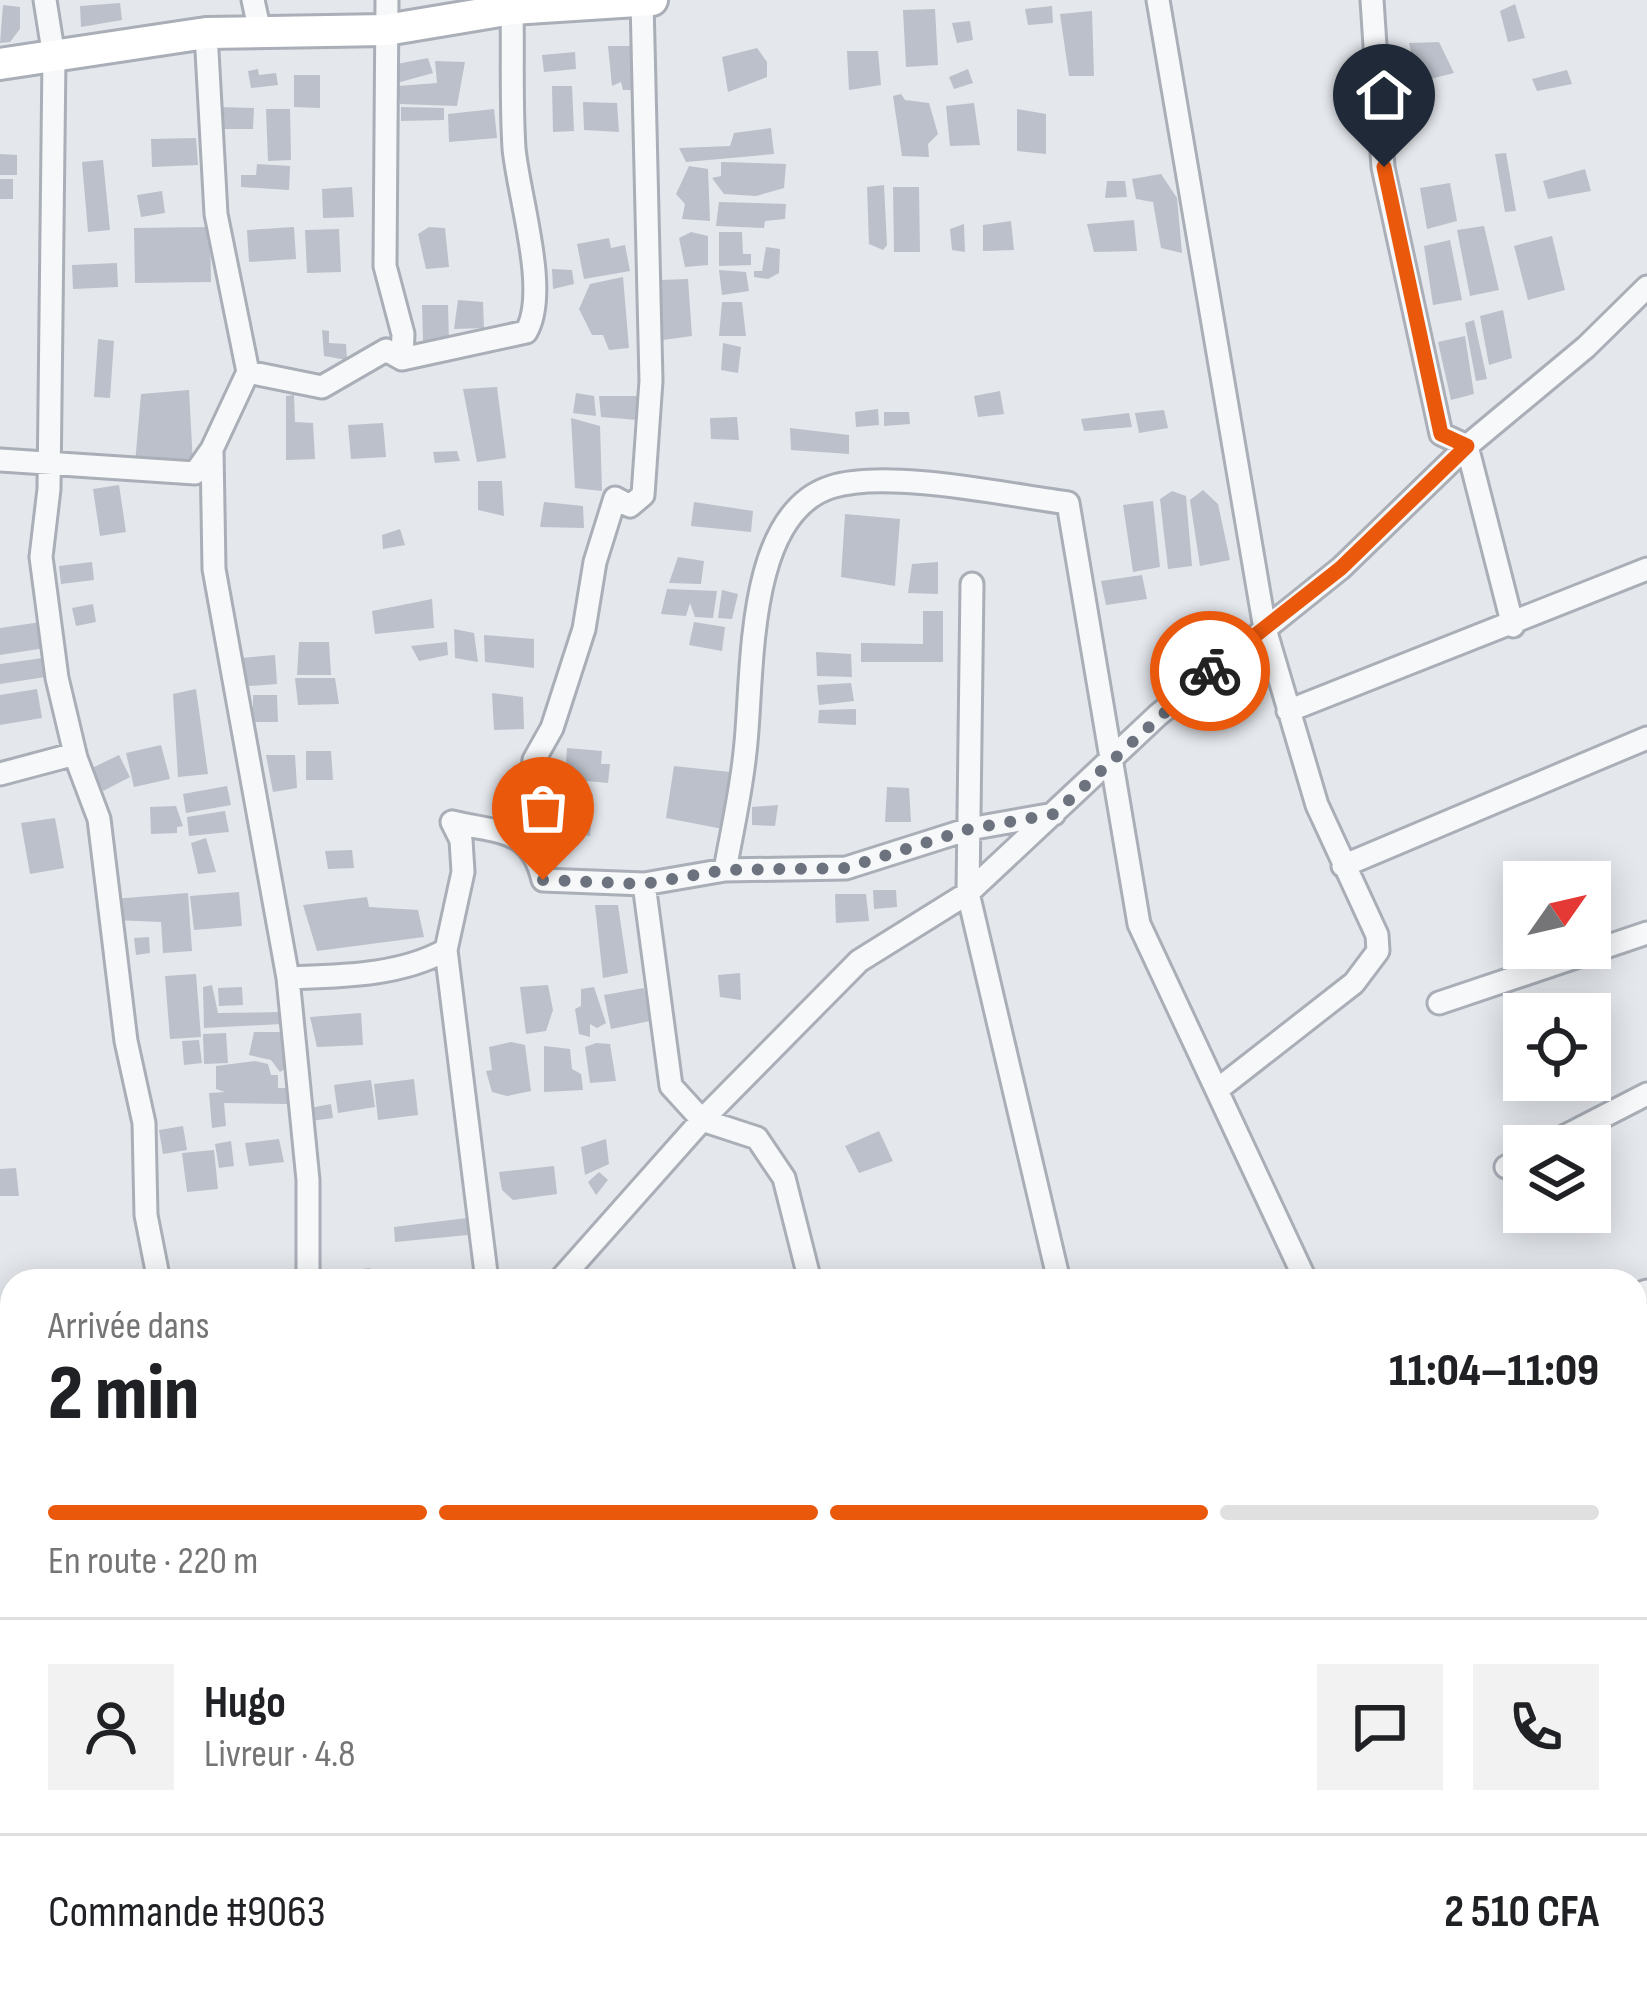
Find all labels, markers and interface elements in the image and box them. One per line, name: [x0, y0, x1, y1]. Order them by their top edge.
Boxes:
pin: [1333, 44, 1435, 167]
icon: home: [1351, 62, 1417, 128]
courier: [1150, 611, 1270, 731]
icon: bike: [1177, 638, 1243, 704]
pin: [492, 757, 594, 880]
icon: bag: [510, 775, 576, 841]
north arrow: [1503, 861, 1611, 969]
map controls: [1503, 861, 1611, 1233]
button: locate: [1503, 993, 1611, 1101]
button: layers: [1503, 1125, 1611, 1233]
text: Arrivée dans: [48, 1303, 209, 1350]
text: 11:04–11:09: [1389, 1344, 1599, 1399]
text: 2 min: [48, 1348, 199, 1441]
text: En route · 220 m: [48, 1538, 258, 1585]
button: person: [48, 1664, 174, 1790]
button: chat: [1317, 1664, 1443, 1790]
button: phone: [1473, 1664, 1599, 1790]
text: Hugo: [204, 1676, 286, 1731]
text: Livreur · 4.8: [204, 1731, 355, 1778]
text: Commande #9063: [48, 1885, 326, 1940]
text: 2 510 CFA: [1444, 1885, 1599, 1940]

